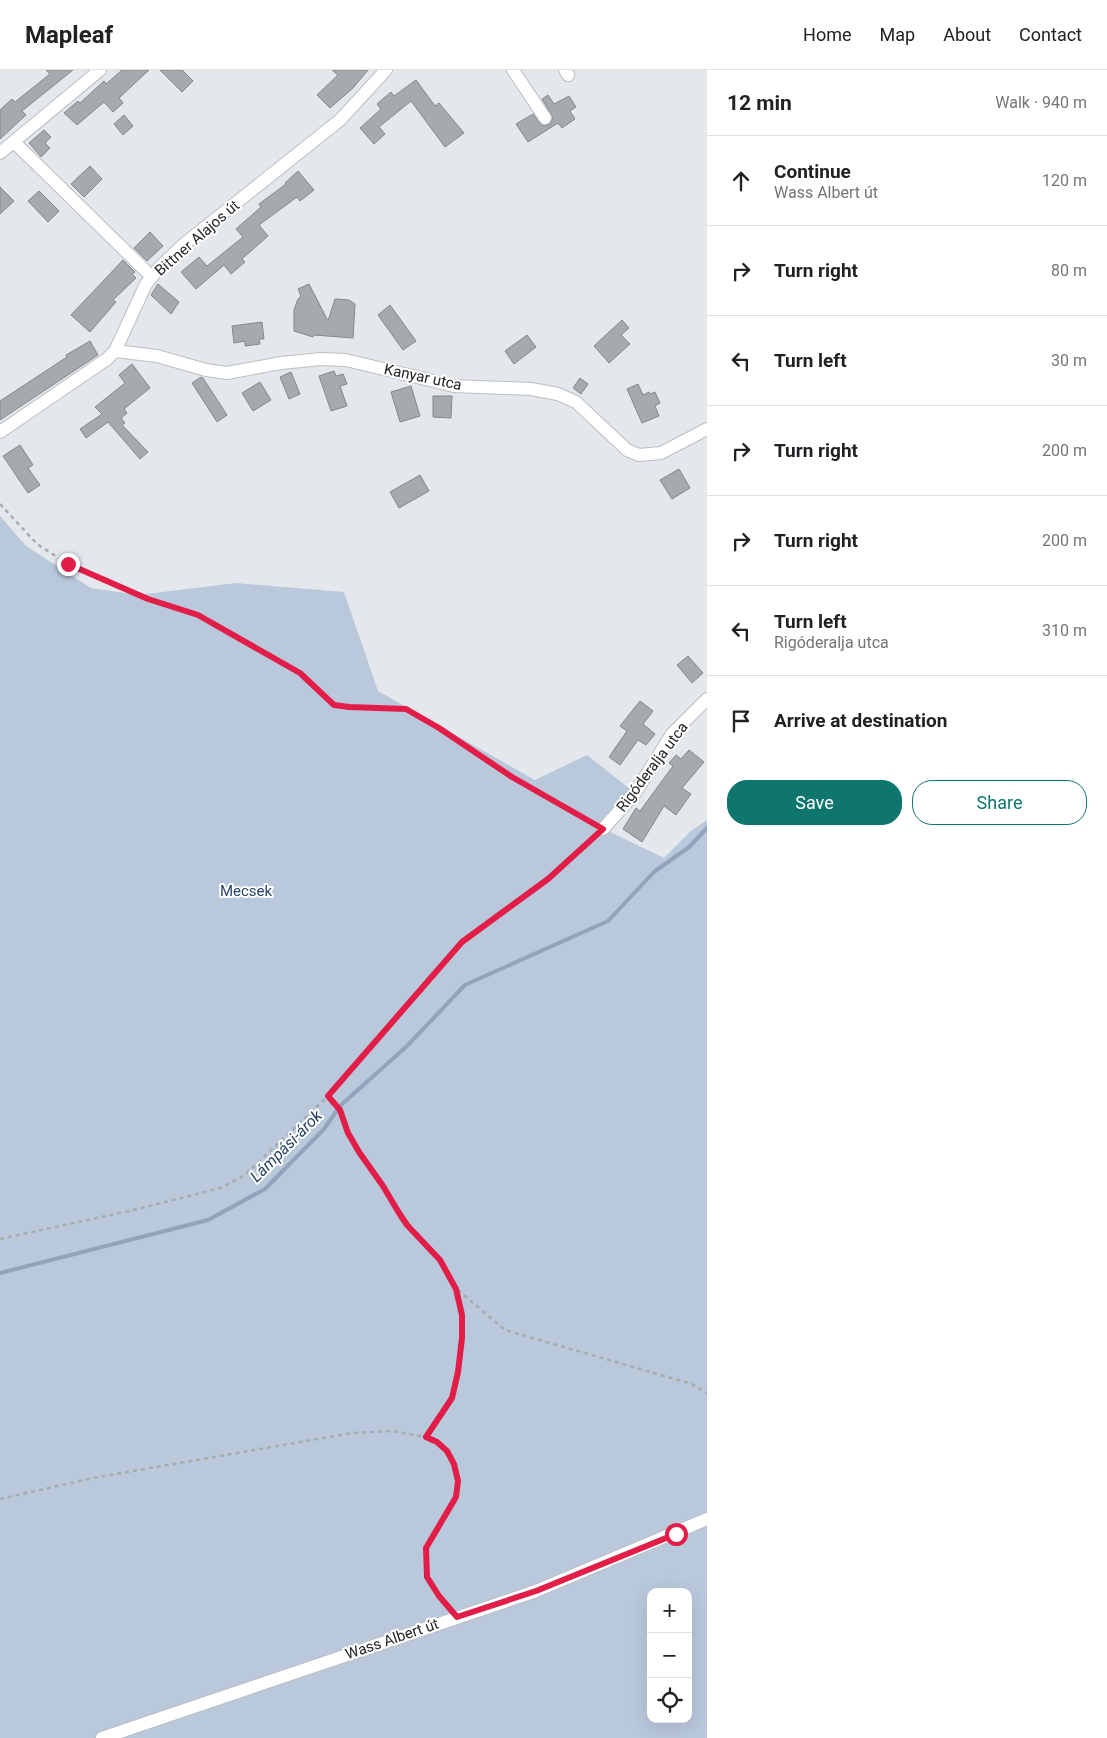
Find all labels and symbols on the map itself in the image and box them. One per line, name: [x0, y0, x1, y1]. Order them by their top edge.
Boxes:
street label: Bittner Alajos út: [151, 196, 243, 280]
street label: Kanyar utca: [382, 360, 464, 394]
route end: [57, 553, 80, 576]
street label: Rigóderalja utca: [612, 719, 692, 815]
park label: Mecsek: [220, 882, 272, 900]
water label: Lámpási-árok: [246, 1105, 327, 1186]
route start: [665, 1523, 688, 1546]
street label: Wass Albert út: [343, 1615, 441, 1663]

